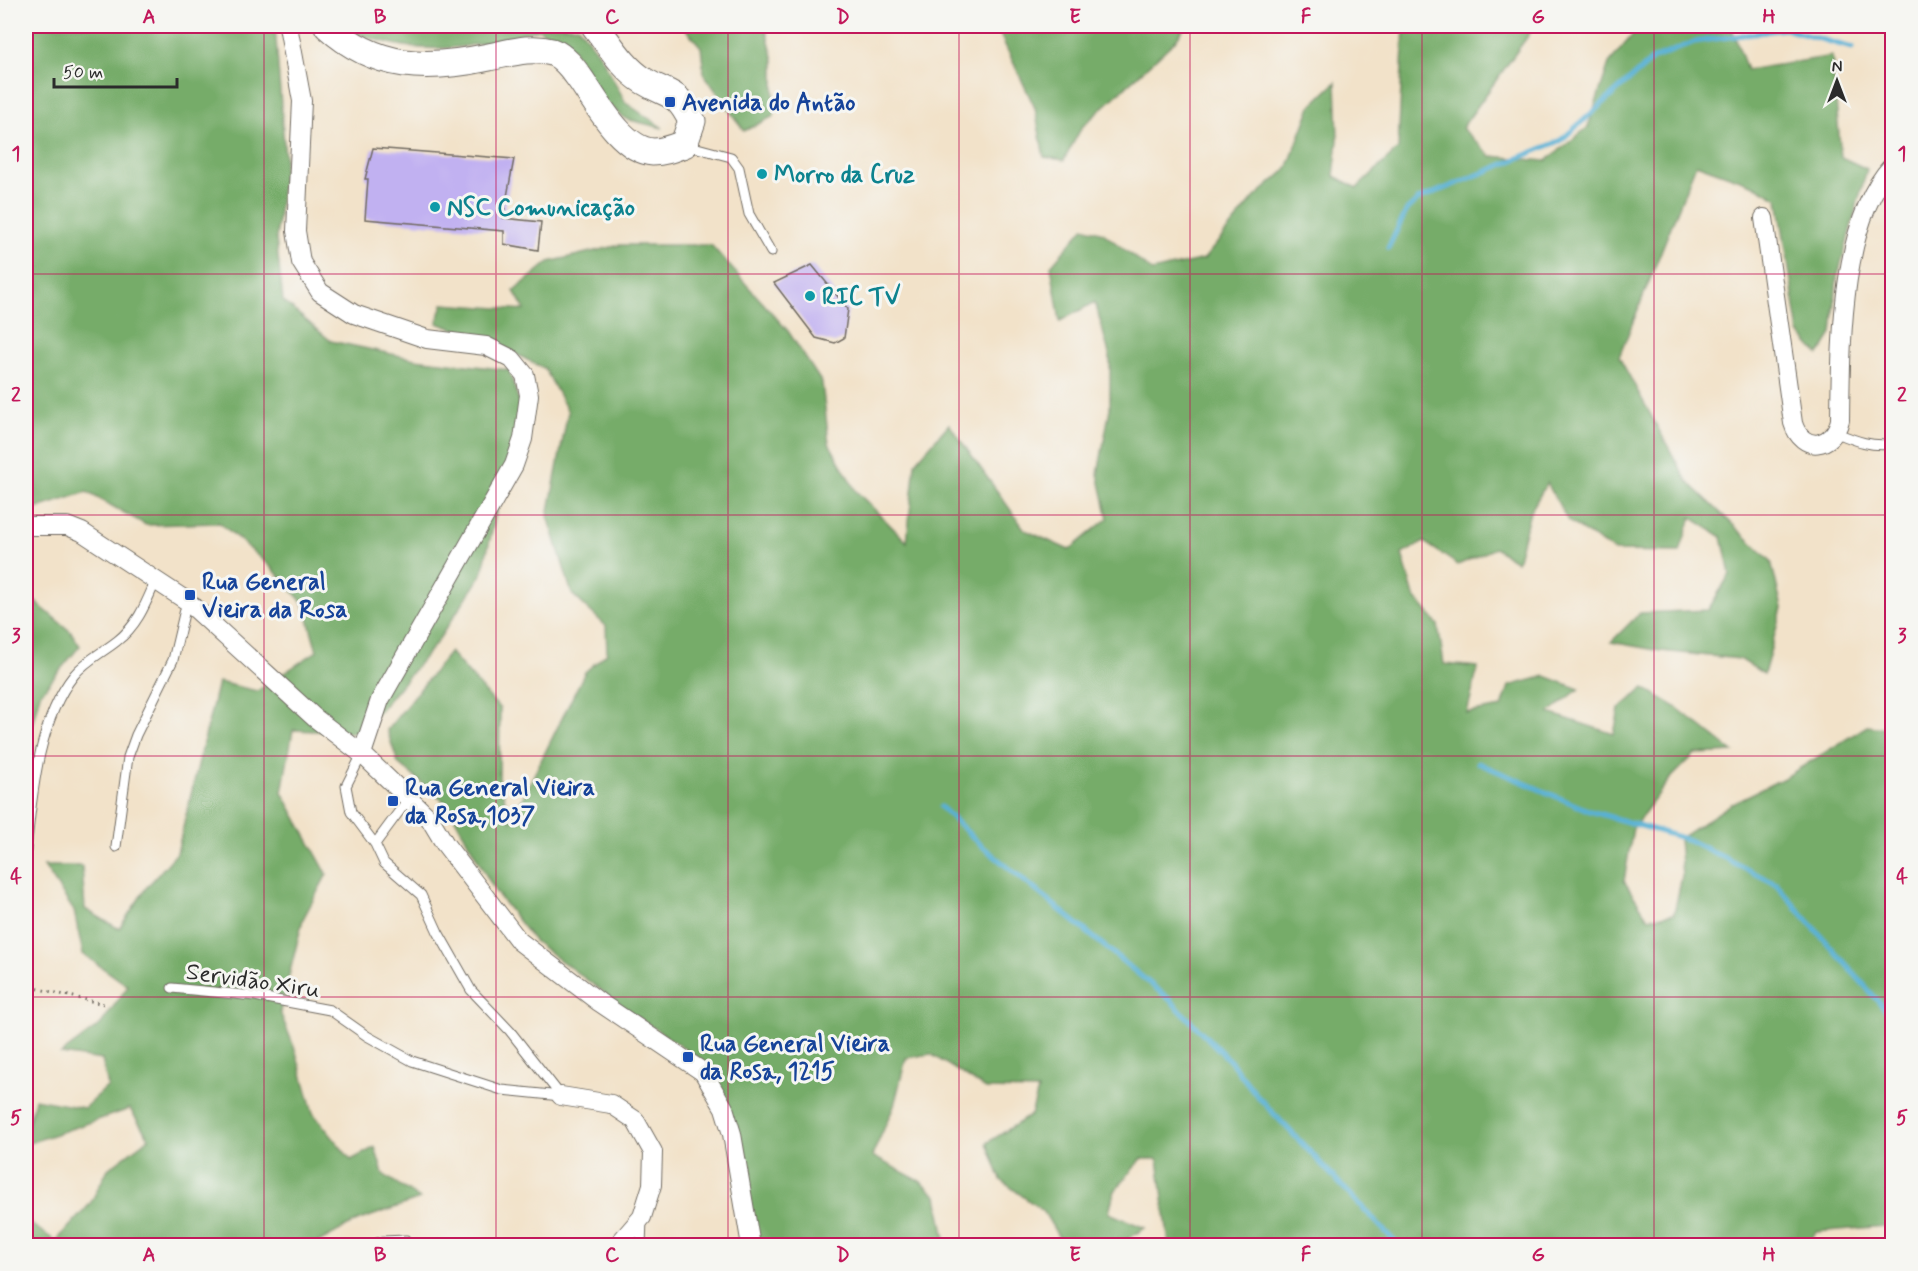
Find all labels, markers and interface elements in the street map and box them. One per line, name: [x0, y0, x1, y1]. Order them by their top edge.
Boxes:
text: A: [142, 4, 156, 31]
text: B: [374, 4, 387, 31]
text: C: [605, 4, 620, 31]
text: D: [836, 4, 850, 31]
text: E: [1069, 4, 1081, 31]
text: F: [1301, 4, 1312, 31]
text: G: [1531, 4, 1545, 31]
text: H: [1762, 4, 1776, 31]
scale bar: [54, 51, 177, 89]
north arrow: [1807, 51, 1867, 111]
text: N: [1832, 57, 1842, 78]
text: 50 m: [63, 61, 103, 85]
place label: Avenida do Antão: [682, 88, 856, 119]
marker: Avenida do Antão: [663, 95, 677, 109]
text: 1: [12, 141, 20, 168]
text: 1: [1898, 141, 1906, 168]
place label: Morro da Cruz: [774, 160, 915, 191]
marker: Morro da Cruz: [755, 167, 769, 181]
place label: NSC Comunicação: [447, 193, 635, 224]
marker: NSC Comunicação: [428, 200, 442, 214]
place label: RIC TV: [822, 282, 901, 313]
marker: RIC TV: [803, 289, 817, 303]
text: 2: [11, 382, 21, 409]
text: 2: [1897, 382, 1907, 409]
place label: Rua General Vieira da Rosa: [202, 567, 347, 626]
marker: Rua General Vieira da Rosa: [183, 588, 197, 602]
text: 3: [11, 623, 21, 650]
text: 3: [1897, 623, 1907, 650]
place label: Rua General Vieira da Rosa,1037: [405, 773, 595, 832]
marker: Rua General Vieira da Rosa,1037: [386, 794, 400, 808]
text: 4: [10, 864, 22, 891]
text: 4: [1896, 864, 1908, 891]
street label: Servidão Xiru: [184, 957, 322, 1006]
place label: Rua General Vieira da Rosa, 1215: [700, 1029, 890, 1088]
marker: Rua General Vieira da Rosa, 1215: [681, 1050, 695, 1064]
text: 5: [10, 1105, 22, 1132]
text: 5: [1896, 1105, 1908, 1132]
text: A: [142, 1242, 156, 1269]
text: B: [374, 1242, 387, 1269]
text: C: [605, 1242, 620, 1269]
text: D: [836, 1242, 850, 1269]
text: E: [1069, 1242, 1081, 1269]
text: F: [1301, 1242, 1312, 1269]
text: G: [1531, 1242, 1545, 1269]
text: H: [1762, 1242, 1776, 1269]

